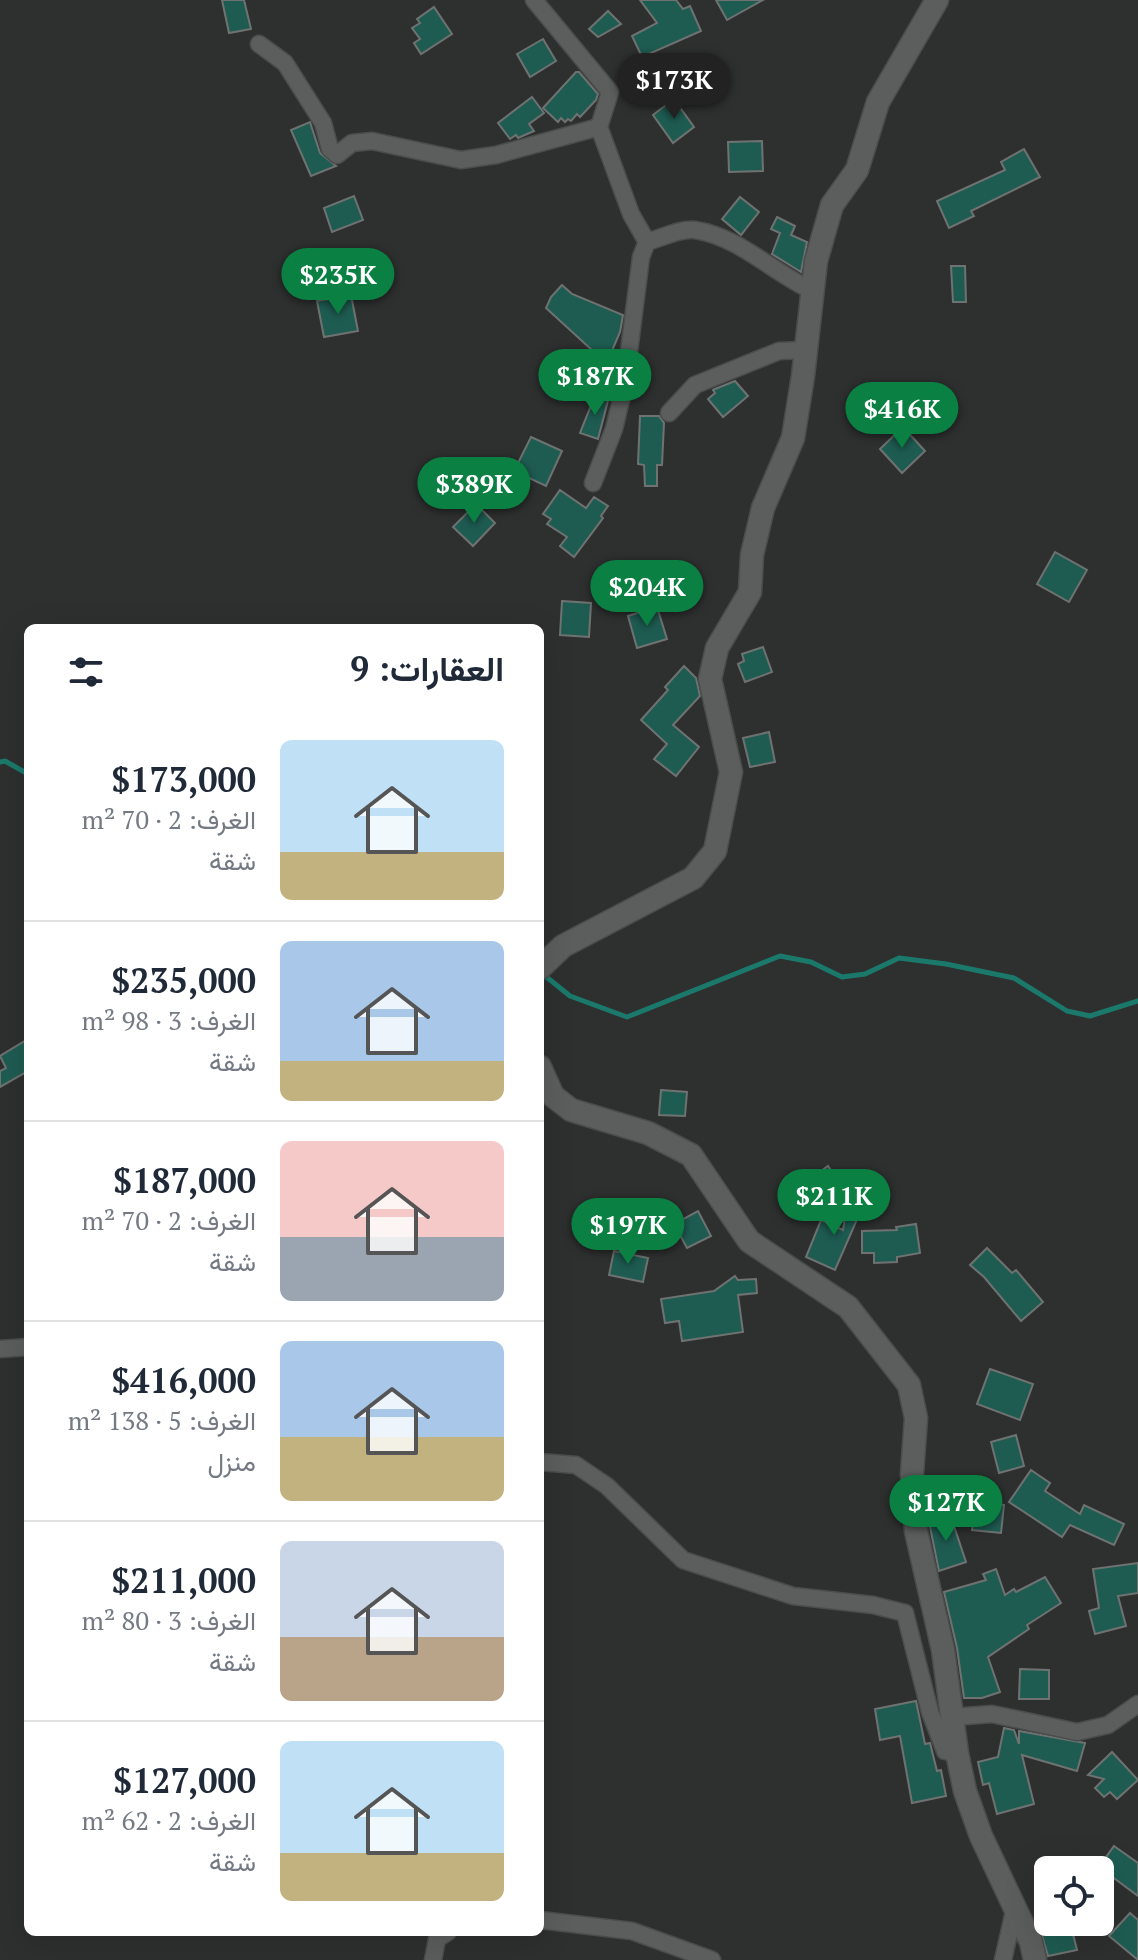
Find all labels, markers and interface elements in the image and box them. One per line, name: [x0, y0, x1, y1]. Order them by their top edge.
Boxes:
pin: $173K: [618, 53, 730, 121]
text: $173K: [635, 62, 713, 96]
pin: $235K: [282, 248, 394, 316]
text: $235K: [299, 257, 377, 291]
pin: $187K: [539, 349, 651, 417]
text: $187K: [556, 358, 634, 392]
pin: $416K: [846, 382, 958, 450]
text: $416K: [863, 391, 941, 425]
pin: $389K: [418, 457, 530, 525]
text: $389K: [435, 466, 513, 500]
pin: $204K: [591, 560, 703, 628]
text: $204K: [608, 569, 686, 603]
text: العقارات: 9: [350, 646, 504, 691]
icon: filters: [64, 650, 108, 694]
text: $173,000: [111, 757, 256, 802]
icon: home: [344, 772, 440, 868]
text: الغرف: 2 · 70 m²: [82, 802, 256, 836]
text: شقة: [209, 843, 256, 877]
text: $235,000: [111, 958, 256, 1003]
icon: home: [344, 973, 440, 1069]
text: الغرف: 3 · 98 m²: [82, 1003, 256, 1037]
text: شقة: [209, 1044, 256, 1078]
text: $187,000: [113, 1158, 256, 1203]
pin: $211K: [778, 1169, 890, 1237]
icon: home: [344, 1173, 440, 1269]
text: $211K: [795, 1178, 873, 1212]
pin: $197K: [572, 1198, 684, 1266]
text: الغرف: 2 · 70 m²: [82, 1203, 256, 1237]
text: $197K: [589, 1207, 667, 1241]
text: شقة: [209, 1244, 256, 1278]
text: $416,000: [111, 1358, 256, 1403]
icon: home: [344, 1373, 440, 1469]
text: الغرف: 5 · 138 m²: [68, 1403, 256, 1437]
text: منزل: [207, 1444, 256, 1478]
pin: $127K: [890, 1475, 1002, 1543]
text: $127K: [907, 1484, 985, 1518]
text: $211,000: [111, 1558, 256, 1603]
icon: home: [344, 1573, 440, 1669]
text: الغرف: 3 · 80 m²: [82, 1603, 256, 1637]
text: شقة: [209, 1644, 256, 1678]
text: $127,000: [113, 1758, 256, 1803]
icon: home: [344, 1773, 440, 1869]
text: الغرف: 2 · 62 m²: [82, 1803, 256, 1837]
text: شقة: [209, 1844, 256, 1878]
map controls: [1034, 1856, 1114, 1936]
button: locate: [1034, 1856, 1114, 1936]

